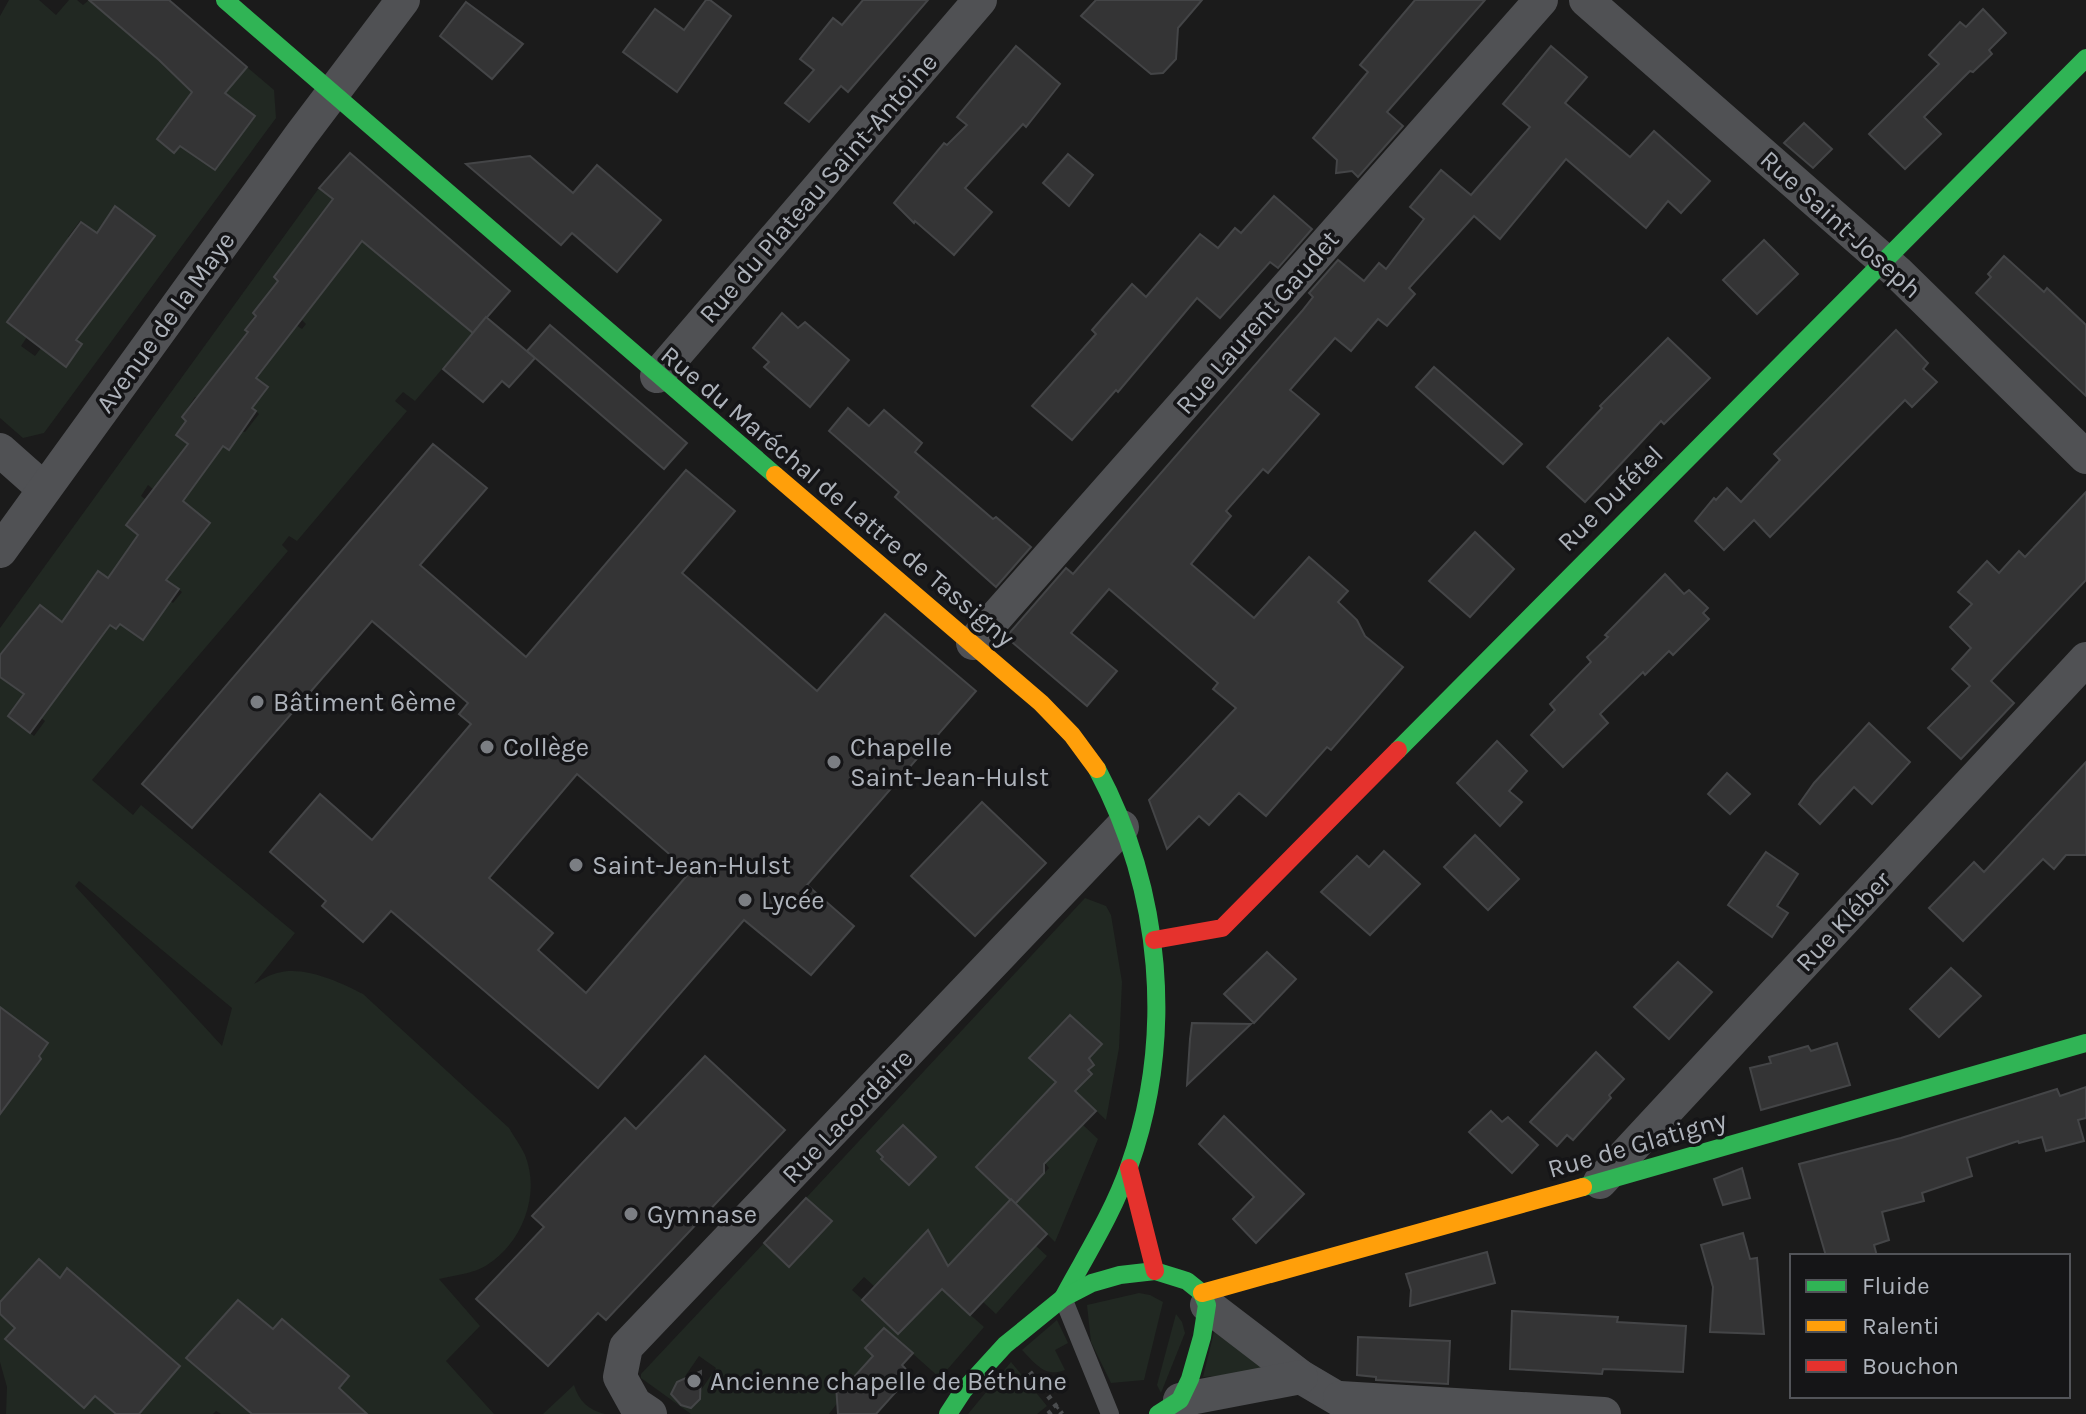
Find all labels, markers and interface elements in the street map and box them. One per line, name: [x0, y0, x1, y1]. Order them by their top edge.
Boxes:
street label: Rue du Plateau Saint-Antoine: [693, 47, 944, 330]
street label: Rue Saint-Joseph: [1754, 144, 1928, 305]
street label: Rue Laurent Gaudet: [1169, 224, 1346, 420]
street label: Avenue de la Maye: [89, 226, 241, 419]
street label: Rue du Maréchal de Lattre de Tassigny: [655, 339, 1021, 653]
street label: Rue Dufétel: [1551, 439, 1670, 558]
place label: Bâtiment 6ème: [273, 687, 456, 718]
marker: Bâtiment 6ème: [248, 693, 266, 711]
place label: Collège: [503, 732, 589, 763]
place label: Chapelle Saint-Jean-Hulst: [850, 732, 1049, 793]
marker: Collège: [478, 738, 496, 756]
marker: Chapelle Saint-Jean-Hulst: [825, 753, 843, 771]
place label: Saint-Jean-Hulst: [592, 850, 791, 881]
marker: Saint-Jean-Hulst: [567, 856, 585, 874]
street label: Rue Kléber: [1789, 864, 1898, 978]
place label: Lycée: [761, 885, 825, 916]
marker: Lycée: [736, 891, 754, 909]
street label: Rue Lacordaire: [775, 1043, 919, 1190]
street label: Rue de Glatigny: [1544, 1104, 1730, 1185]
place label: Gymnase: [647, 1199, 757, 1230]
marker: Gymnase: [622, 1205, 640, 1223]
legend: [1790, 1254, 2070, 1398]
text: Fluide: [1862, 1272, 1930, 1300]
text: Ralenti: [1862, 1312, 1940, 1340]
text: Bouchon: [1862, 1352, 1959, 1380]
place label: Ancienne chapelle de Béthune: [710, 1366, 1067, 1397]
marker: Ancienne chapelle de Béthune: [685, 1372, 703, 1390]

